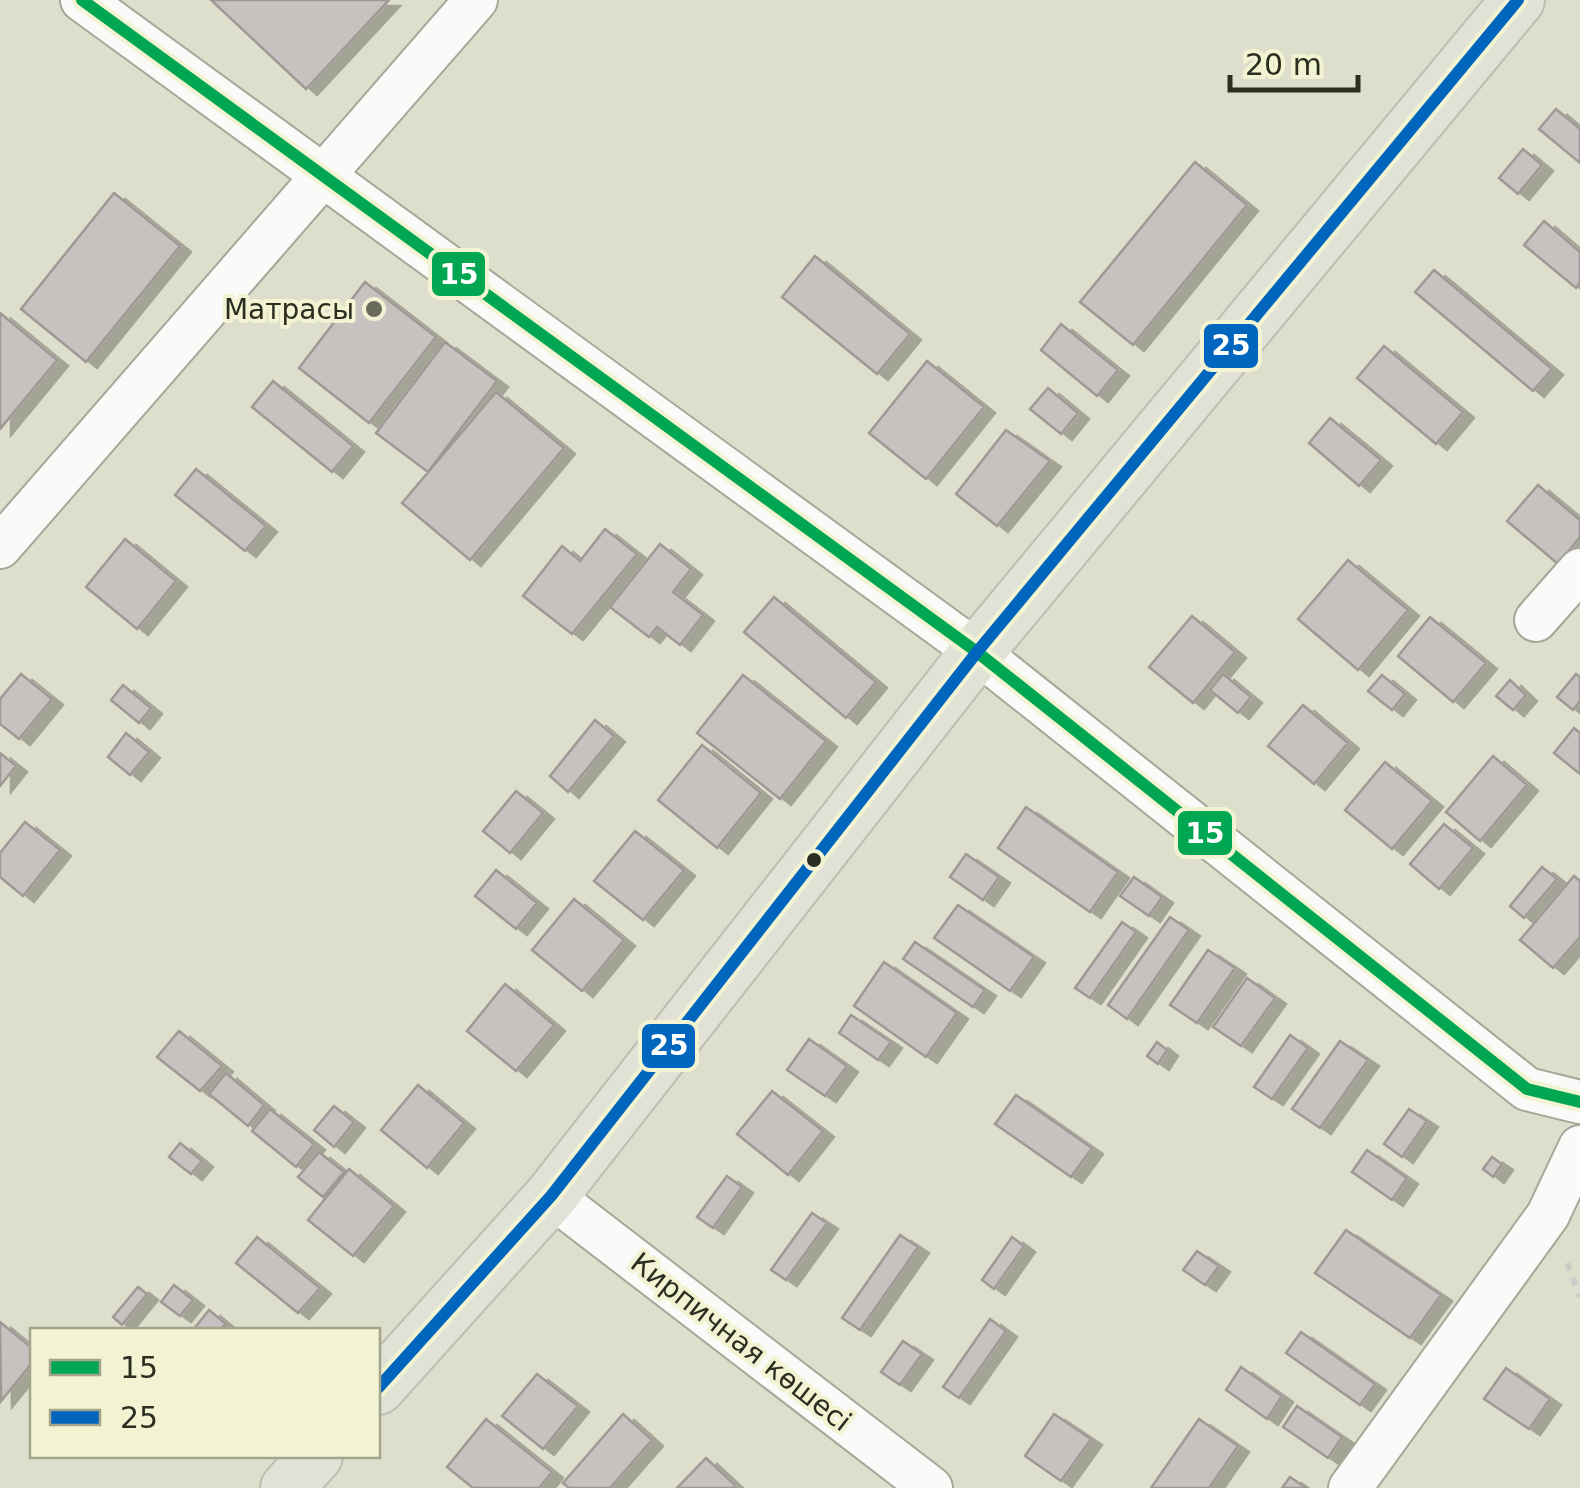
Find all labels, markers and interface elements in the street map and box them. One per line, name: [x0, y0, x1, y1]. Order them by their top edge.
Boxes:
scale bar: [1230, 30, 1358, 92]
text: 20 m: [1245, 47, 1322, 82]
line badge: 15: [430, 250, 487, 298]
text: 15: [440, 258, 478, 291]
place label: Матрасы: [224, 293, 354, 326]
marker: Матрасы: [363, 298, 385, 320]
line badge: 25: [1202, 322, 1260, 370]
text: 25: [1212, 329, 1250, 362]
line badge: 15: [1176, 809, 1234, 857]
text: 15: [1186, 817, 1224, 850]
unlabelled marker: [804, 850, 824, 870]
line badge: 25: [640, 1022, 697, 1070]
text: 25: [650, 1029, 688, 1062]
street label: Кирпичная көшесі: [624, 1246, 858, 1438]
legend: [30, 1328, 380, 1458]
text: 15: [120, 1350, 158, 1385]
text: 25: [120, 1400, 158, 1435]

